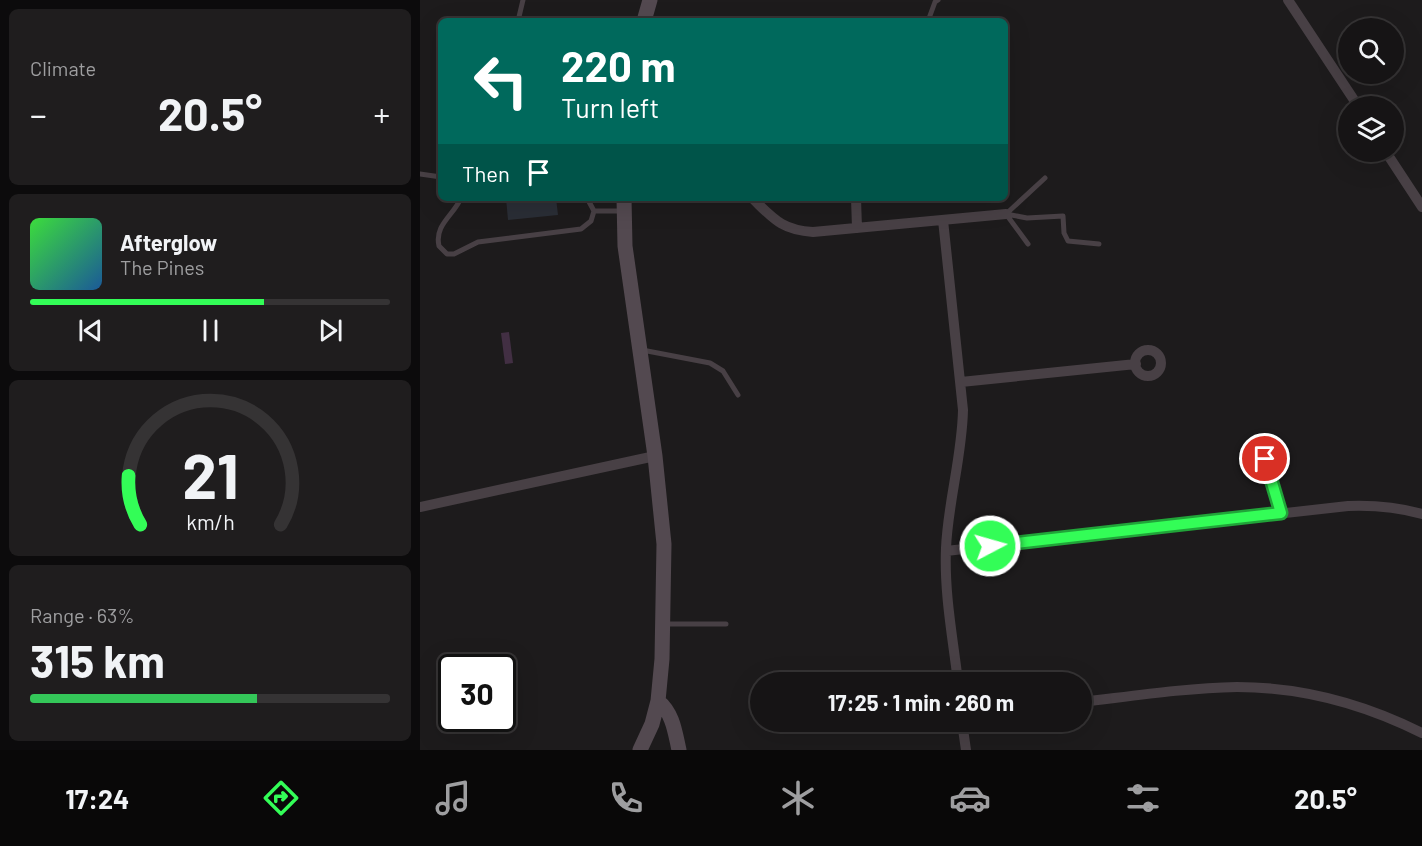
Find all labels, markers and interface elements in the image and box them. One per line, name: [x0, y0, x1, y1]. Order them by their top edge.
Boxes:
map controls: [1338, 18, 1404, 162]
button: search: [1338, 18, 1404, 84]
text: 220 m: [561, 40, 675, 90]
icon: left: [462, 42, 540, 120]
text: Climate: [30, 56, 96, 80]
text: 20.5°: [158, 86, 262, 140]
text: Turn left: [561, 91, 659, 123]
text: −: [30, 94, 47, 134]
text: +: [374, 94, 390, 134]
button: layers: [1338, 96, 1404, 162]
icon: arrive: [522, 156, 555, 189]
text: Then: [462, 160, 510, 186]
text: Afterglow: [120, 229, 217, 255]
text: The Pines: [120, 255, 204, 279]
icon: previous: [74, 314, 107, 347]
icon: pause: [194, 314, 227, 347]
icon: next: [314, 314, 347, 347]
pin: [1239, 433, 1290, 484]
text: 21: [182, 437, 238, 511]
icon: arrive: [1248, 442, 1281, 475]
text: km/h: [186, 509, 234, 534]
position arrow: [958, 514, 1022, 578]
text: Range · 63%: [30, 603, 134, 627]
text: 315 km: [30, 633, 165, 687]
speed limit sign: 30: [438, 654, 516, 732]
text: 17:25 · 1 min · 260 m: [828, 689, 1014, 715]
icon: directions: [260, 777, 302, 819]
icon: music: [432, 777, 474, 819]
icon: phone: [605, 777, 647, 819]
icon: climate: [777, 777, 819, 819]
icon: car: [949, 777, 991, 819]
icon: filters: [1122, 777, 1164, 819]
text: 17:24: [65, 782, 129, 814]
text: 20.5°: [1294, 782, 1357, 814]

